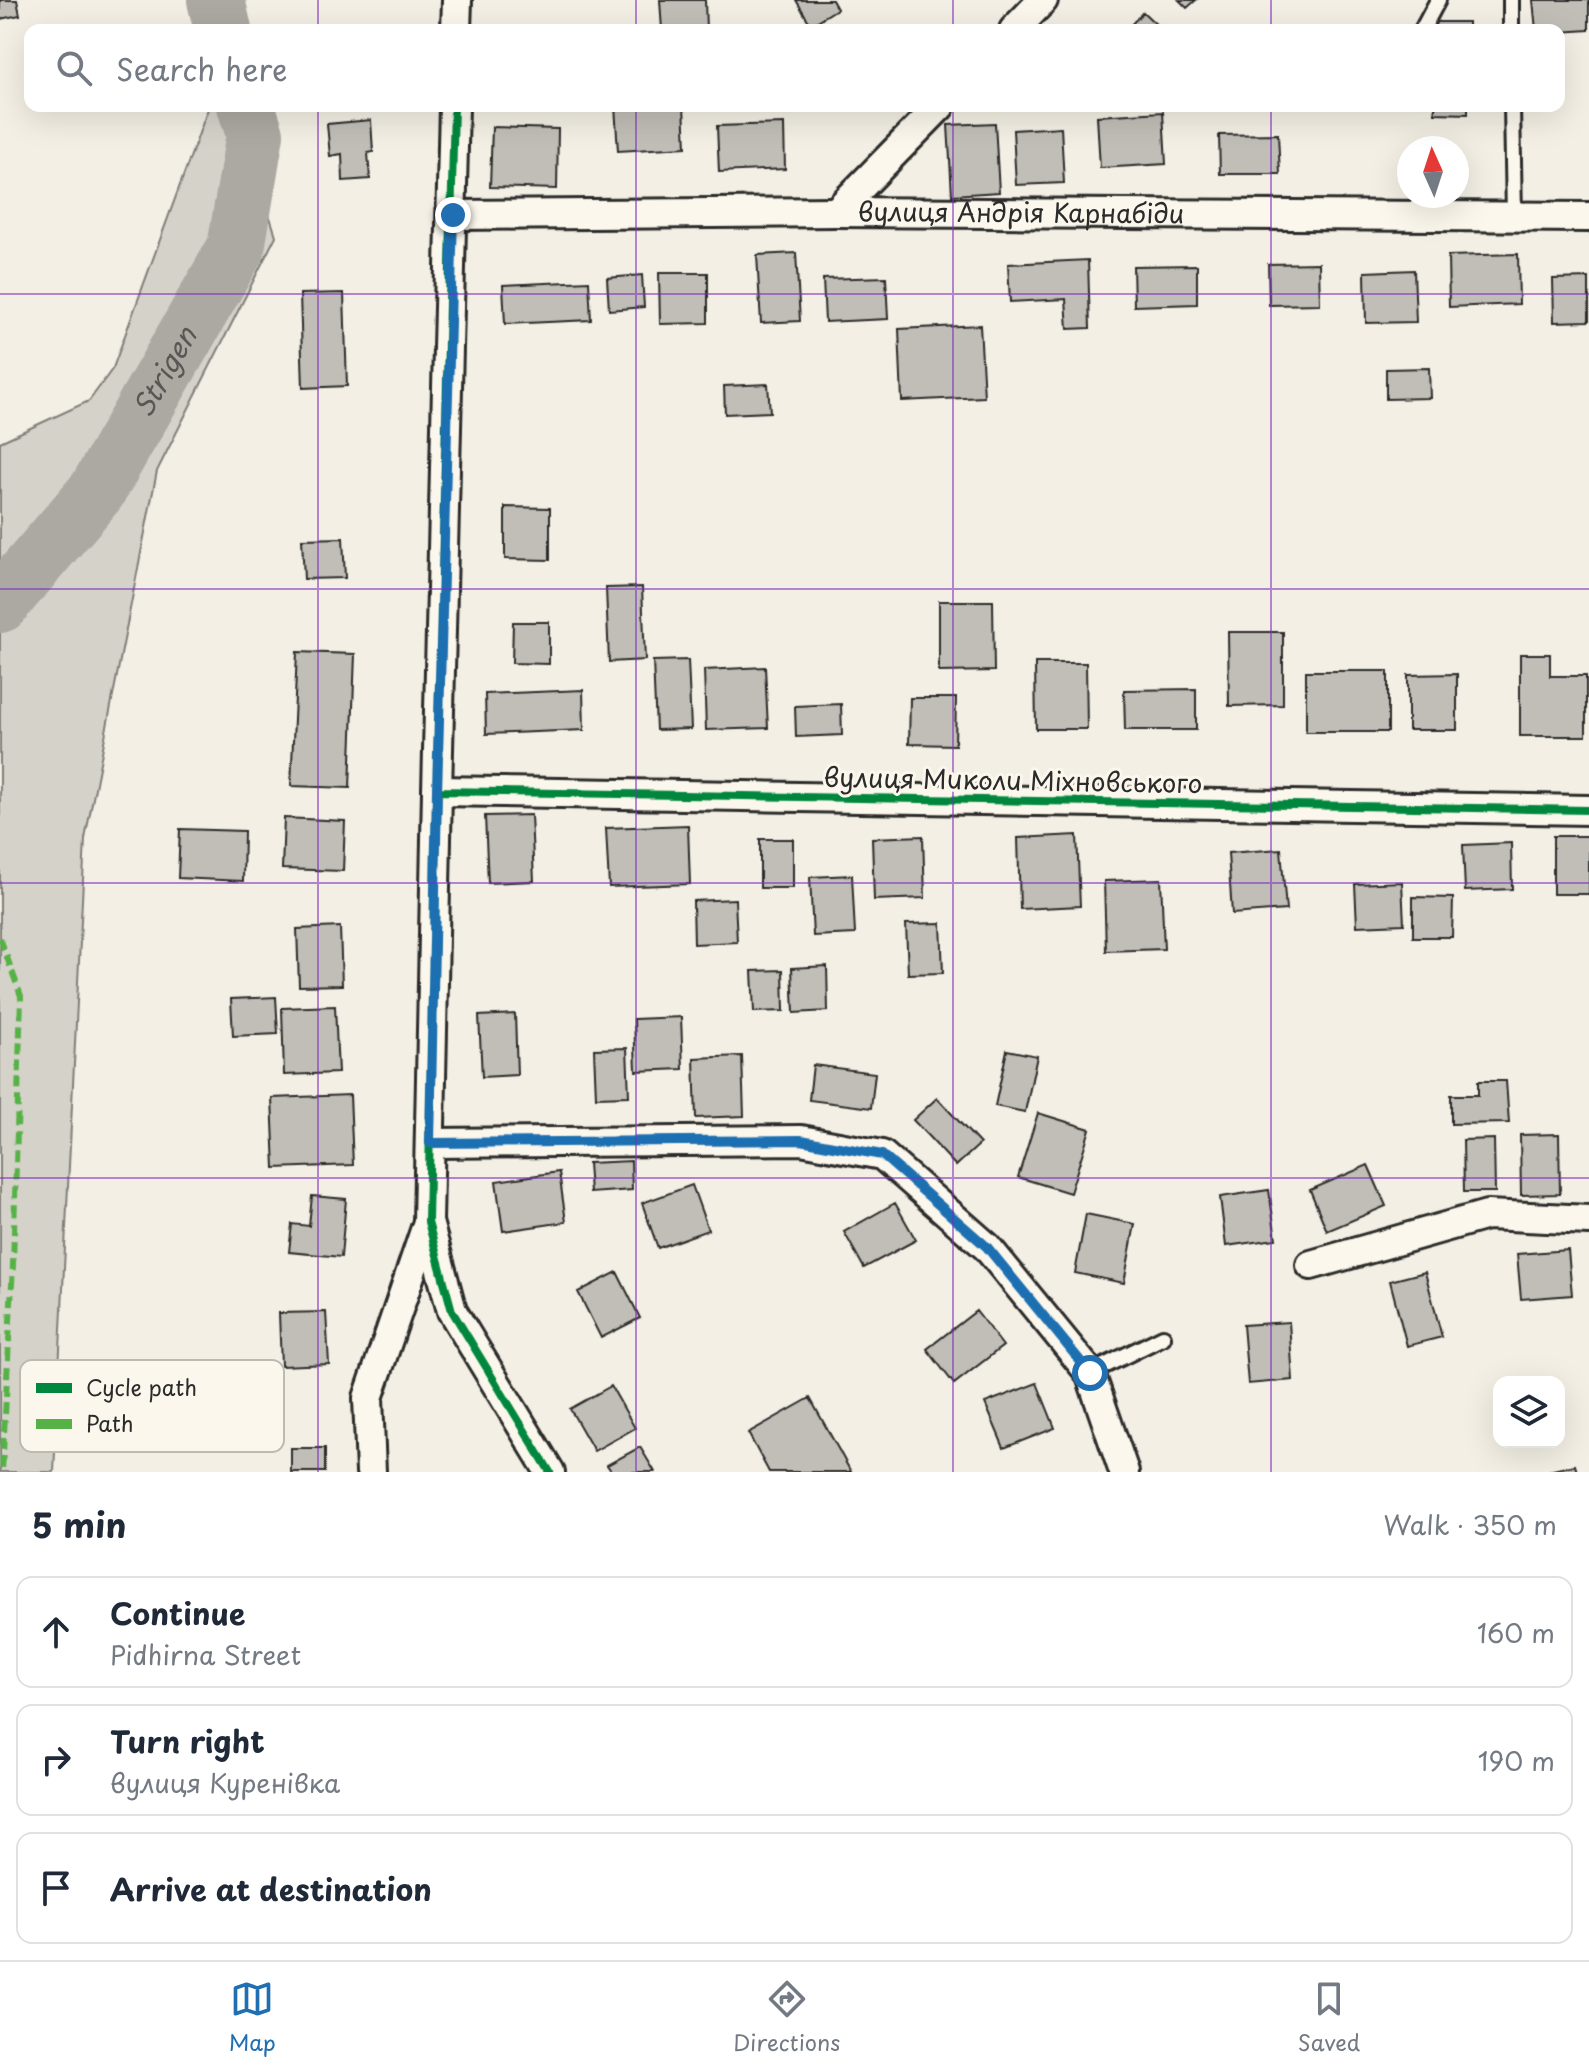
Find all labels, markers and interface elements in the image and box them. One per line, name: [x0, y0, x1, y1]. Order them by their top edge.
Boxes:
search box: [24, 24, 1565, 112]
icon: search: [52, 46, 96, 90]
text: Search here: [116, 46, 288, 91]
north arrow: [1397, 136, 1469, 208]
street label: вулиця Андрія Карнабіди: [858, 191, 1184, 232]
route end: [435, 197, 471, 233]
water label: Strigen: [121, 317, 207, 424]
street label: вулиця Миколи Міхновського: [823, 757, 1203, 802]
route start: [1072, 1355, 1108, 1391]
legend: [20, 1360, 284, 1452]
text: Cycle path: [86, 1370, 197, 1403]
map controls: [1493, 1376, 1565, 1448]
button: layers: [1493, 1376, 1565, 1448]
text: Path: [86, 1406, 134, 1439]
text: 5 min: [32, 1498, 126, 1550]
text: Walk · 350 m: [1384, 1505, 1557, 1544]
text: Continue: [110, 1590, 245, 1635]
icon: ahead: [34, 1610, 78, 1654]
text: 160 m: [1477, 1613, 1555, 1652]
text: Pidhirna Street: [110, 1635, 301, 1674]
text: Turn right: [110, 1718, 265, 1763]
icon: right: [34, 1738, 78, 1782]
text: 190 m: [1478, 1741, 1555, 1780]
text: вулиця Куренівка: [110, 1763, 340, 1802]
icon: arrive: [34, 1866, 78, 1910]
text: Arrive at destination: [110, 1866, 432, 1911]
tab: Map: [229, 1977, 276, 2058]
tab: Directions: [733, 1977, 840, 2058]
tab: Saved: [1298, 1977, 1360, 2058]

